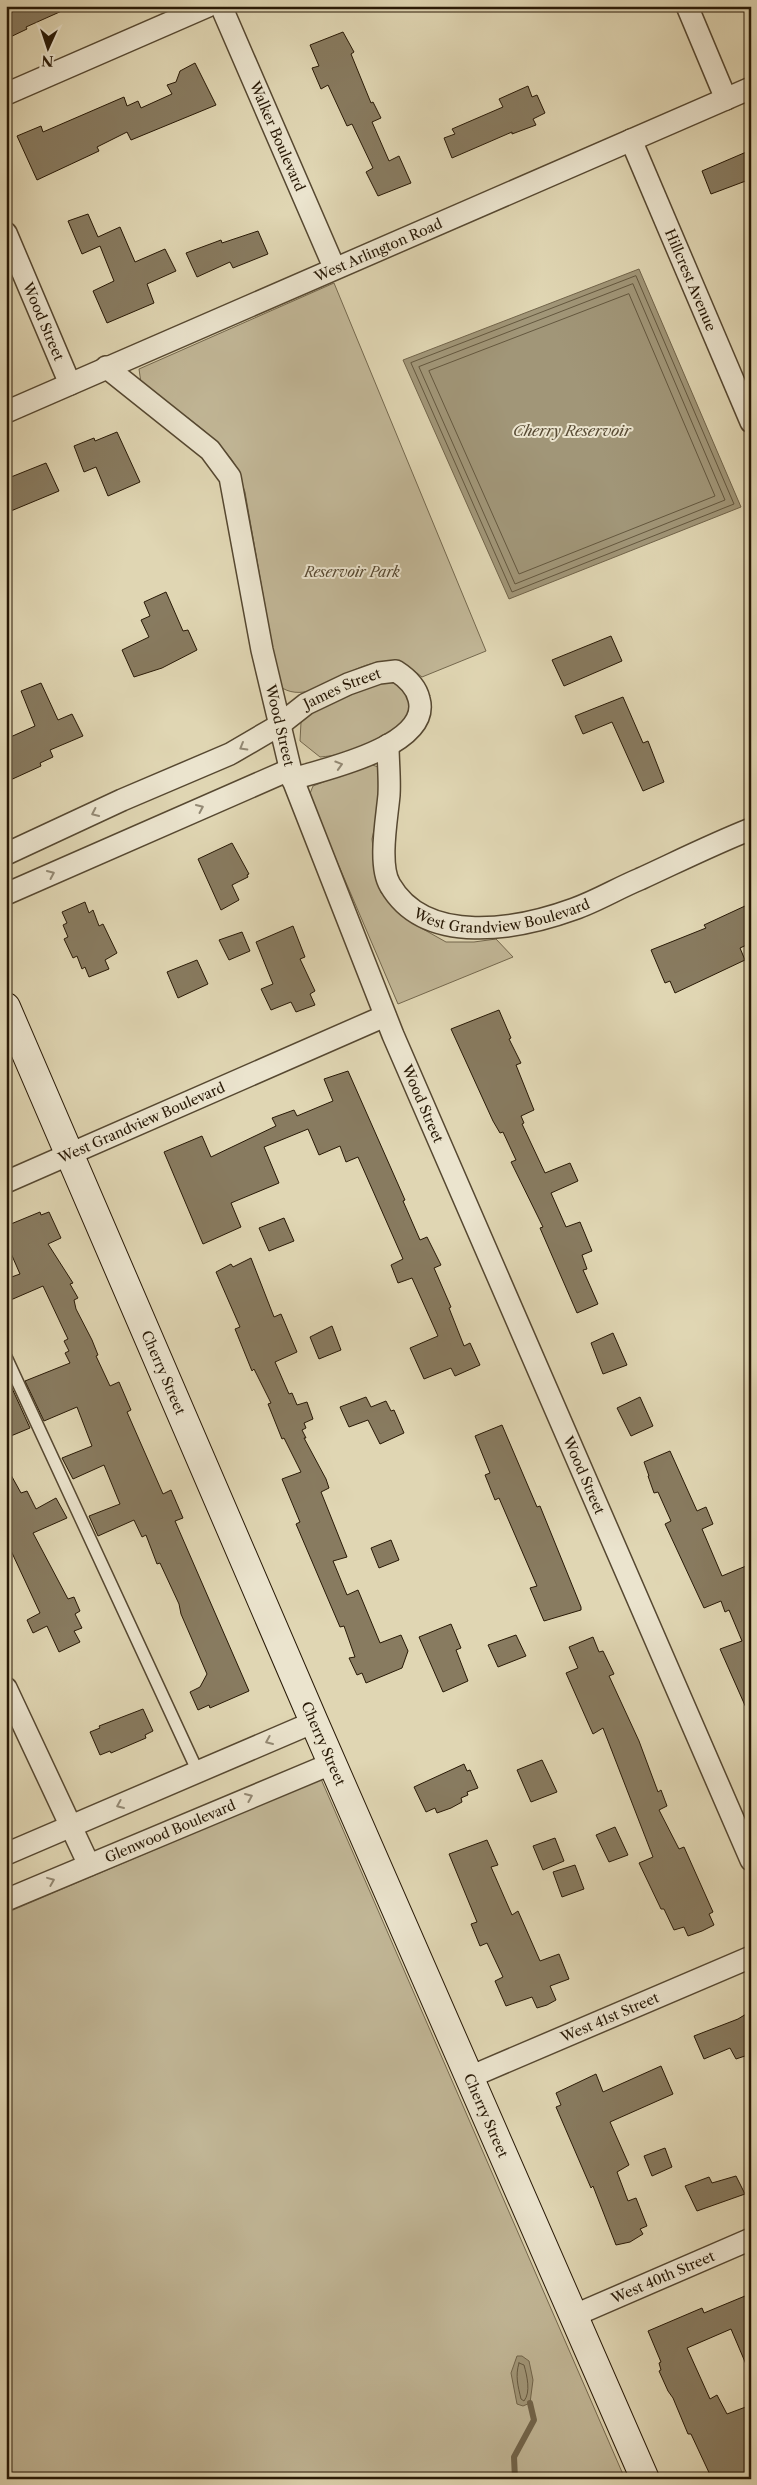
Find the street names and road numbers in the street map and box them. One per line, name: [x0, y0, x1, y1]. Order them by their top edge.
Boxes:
street label: Walker Boulevard: [245, 78, 309, 194]
street label: West Arlington Road: [311, 214, 445, 286]
street label: Hillcrest Avenue: [661, 226, 720, 334]
street label: Wood Street: [19, 279, 68, 363]
street label: James Street: [299, 664, 383, 714]
street label: Wood Street: [261, 682, 298, 768]
street label: West Grandview Boulevard: [410, 895, 593, 937]
street label: Wood Street: [398, 1061, 448, 1146]
street label: West Grandview Boulevard: [54, 1078, 228, 1167]
street label: Cherry Street: [137, 1328, 190, 1417]
street label: Wood Street: [559, 1432, 609, 1517]
street label: Cherry Street: [297, 1699, 350, 1788]
street label: Glenwood Boulevard: [102, 1796, 239, 1867]
street label: West 41st Street: [557, 1988, 662, 2047]
street label: Cherry Street: [460, 2071, 512, 2160]
street label: West 40th Street: [608, 2247, 717, 2308]

